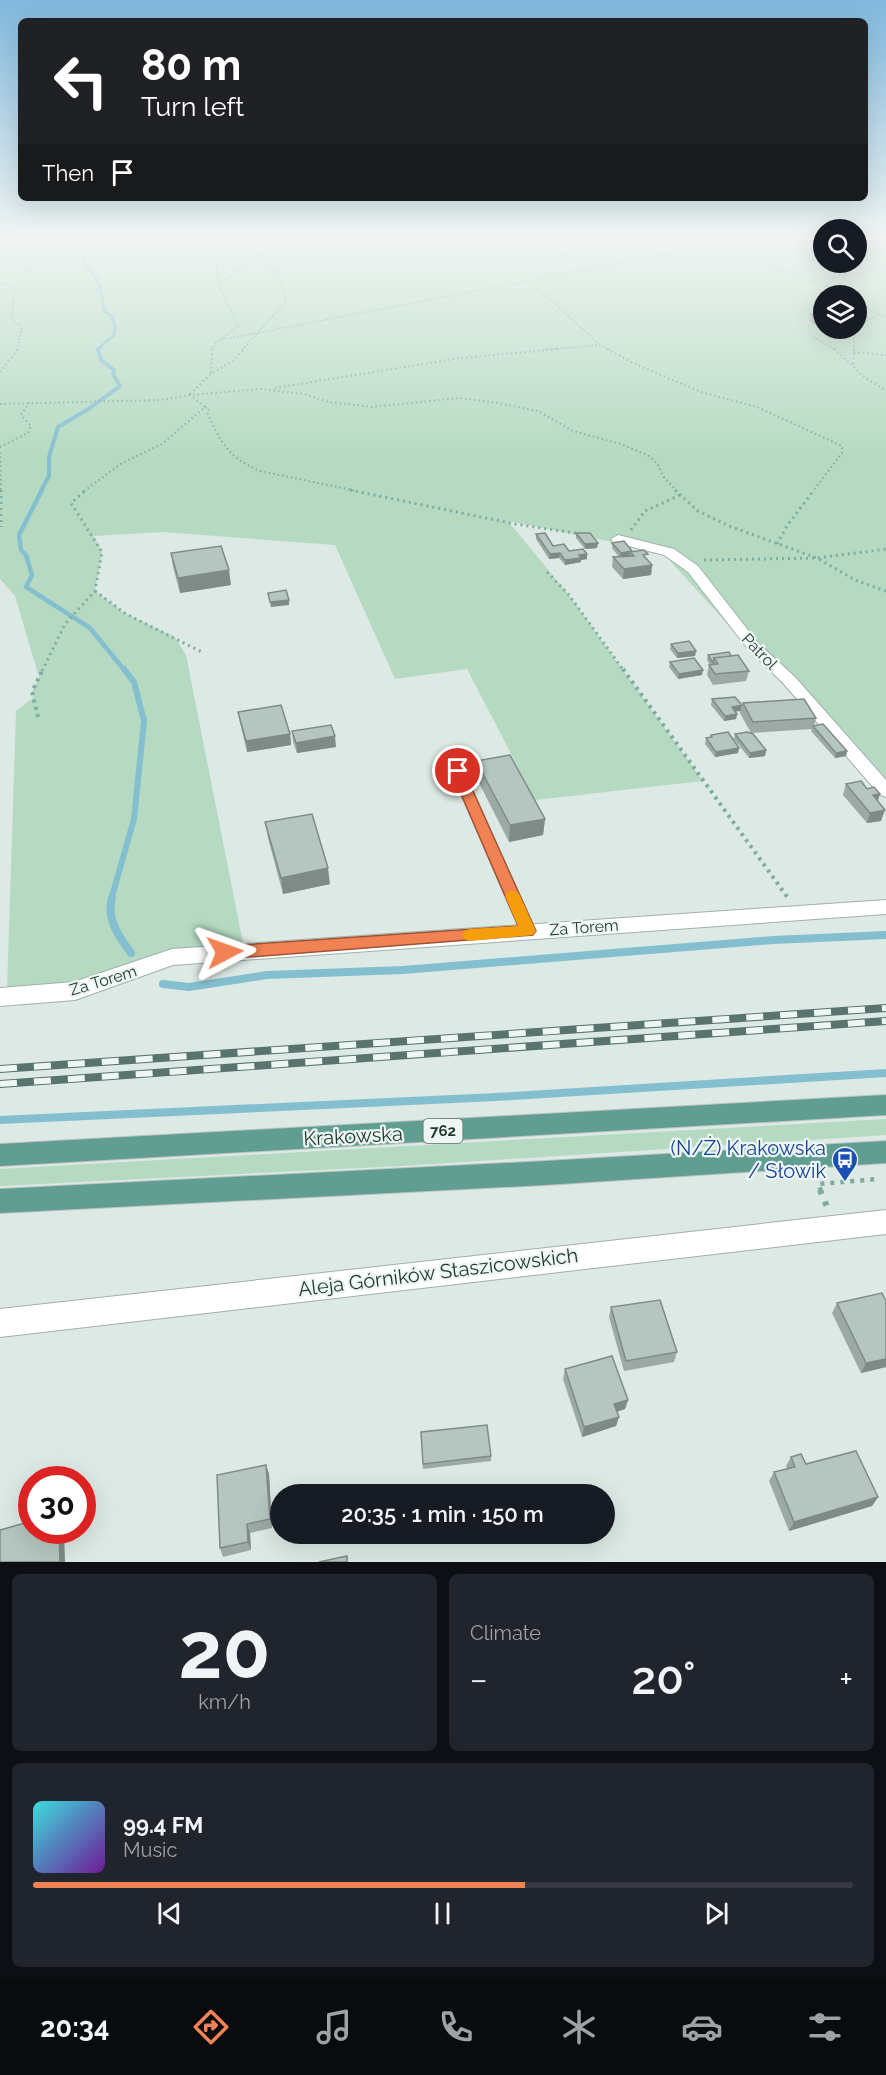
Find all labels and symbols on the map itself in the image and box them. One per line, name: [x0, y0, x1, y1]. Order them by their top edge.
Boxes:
street label: Patrol: [738, 629, 782, 674]
pin: [432, 745, 483, 796]
street label: Za Torem: [549, 916, 619, 939]
position arrow: [193, 920, 257, 984]
street label: Za Torem: [67, 961, 139, 1000]
road number: 762: [424, 1119, 462, 1143]
street label: Krakowska: [303, 1121, 403, 1151]
place label: (N/Ż) Krakowska / Słowik: [671, 1135, 826, 1183]
bus stop icon: (N/Ż) Krakowska / Słowik: [830, 1145, 860, 1183]
street label: Aleja Górników Staszicowskich: [297, 1243, 579, 1301]
speed limit sign: 30: [18, 1466, 96, 1544]

